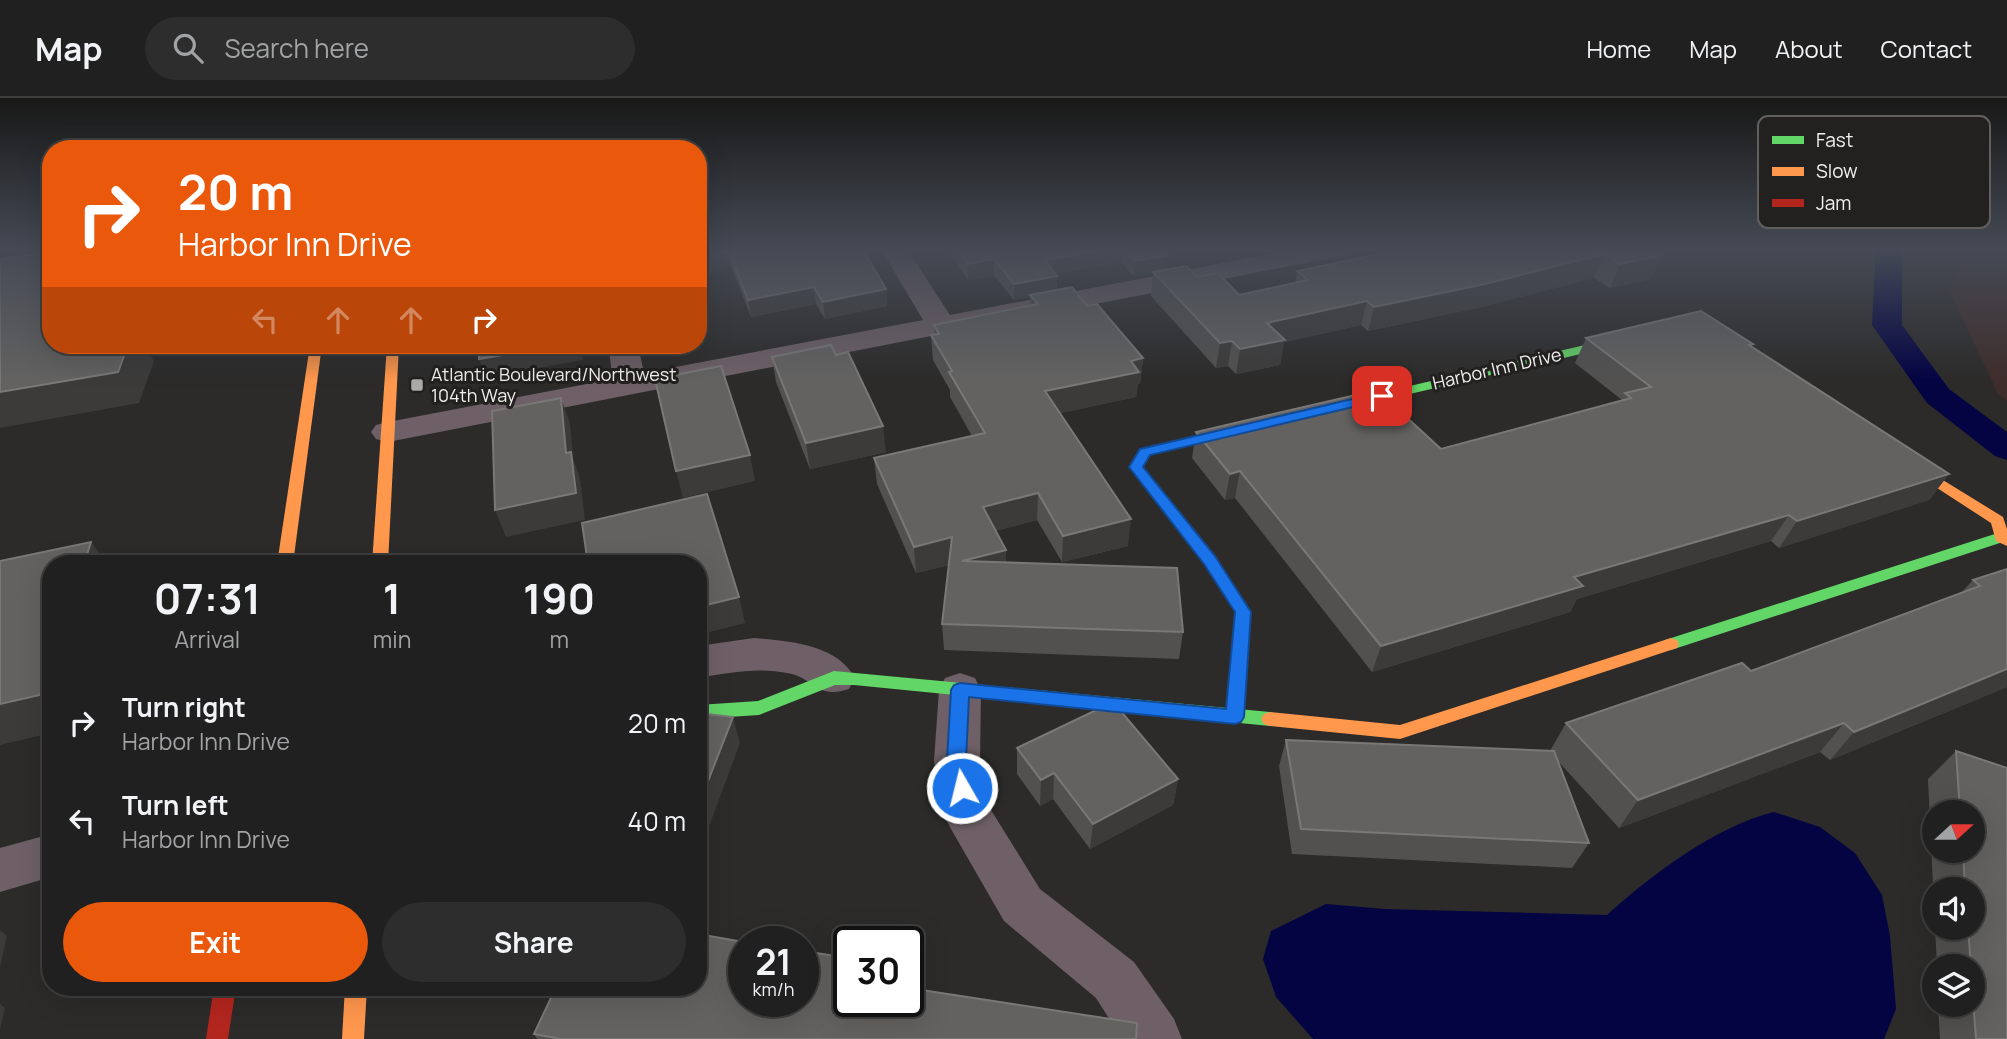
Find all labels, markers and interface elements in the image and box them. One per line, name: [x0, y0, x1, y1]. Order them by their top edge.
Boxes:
search box: [145, 17, 635, 80]
text: Map: [35, 26, 103, 71]
icon: search: [169, 29, 207, 67]
text: Search here: [225, 30, 369, 66]
text: Home: [1586, 32, 1651, 65]
text: Map: [1689, 32, 1737, 65]
text: About: [1775, 32, 1843, 65]
text: Contact: [1881, 32, 1972, 65]
legend: [1758, 116, 1990, 228]
text: Fast: [1816, 127, 1853, 153]
text: 20 m: [178, 158, 293, 225]
text: Slow: [1816, 158, 1858, 184]
icon: right: [63, 168, 154, 259]
text: Jam: [1816, 190, 1851, 216]
text: Harbor Inn Drive: [178, 222, 412, 266]
icon: left: [246, 301, 284, 339]
icon: ahead: [319, 301, 357, 339]
icon: ahead: [392, 301, 430, 339]
icon: right: [465, 301, 503, 339]
street label: Harbor Inn Drive: [1430, 342, 1564, 395]
place label: Atlantic Boulevard/Northwest 104th Way: [431, 362, 676, 407]
pin: [1352, 366, 1412, 426]
marker: Atlantic Boulevard/Northwest 104th Way: [409, 377, 425, 393]
icon: arrive: [1363, 377, 1401, 415]
text: 07:31: [154, 569, 261, 627]
text: 1: [383, 569, 401, 627]
text: 190: [523, 569, 595, 627]
text: Arrival: [175, 623, 240, 655]
text: min: [373, 623, 411, 655]
text: m: [549, 623, 569, 655]
text: Turn right: [122, 689, 246, 725]
icon: right: [63, 704, 101, 742]
text: 20 m: [628, 705, 686, 741]
text: Harbor Inn Drive: [122, 725, 290, 757]
position arrow: [925, 751, 999, 825]
text: Turn left: [122, 787, 229, 823]
north arrow: [1922, 800, 1984, 863]
map controls: [1922, 800, 1985, 1017]
icon: left: [63, 802, 101, 840]
text: 40 m: [628, 803, 686, 839]
text: Harbor Inn Drive: [122, 823, 290, 855]
button: sound: [1922, 877, 1985, 940]
button: Exit: [63, 902, 368, 982]
button: Share: [382, 902, 686, 982]
speed limit sign: 30: [833, 926, 924, 1017]
text: 21: [755, 938, 792, 986]
button: layers: [1922, 954, 1985, 1017]
text: km/h: [753, 977, 794, 1001]

